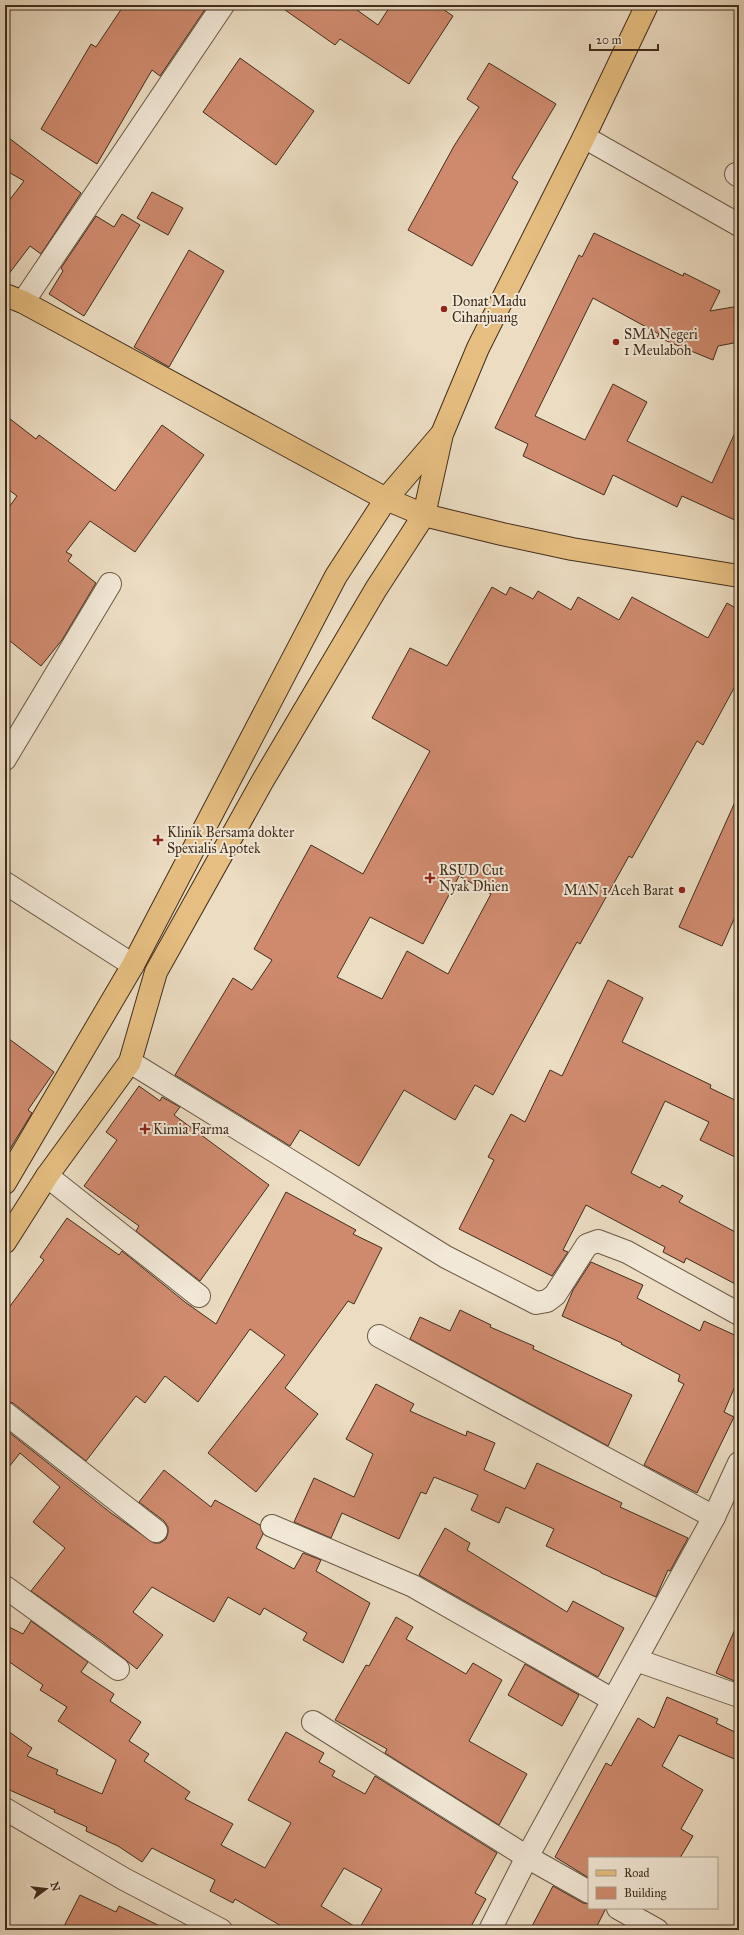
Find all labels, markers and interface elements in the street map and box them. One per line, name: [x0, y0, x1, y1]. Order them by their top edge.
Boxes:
scale bar: [590, 26, 658, 52]
text: 20 m: [596, 33, 622, 47]
place label: Donat Madu Cihanjuang: [452, 293, 527, 326]
marker: Donat Madu Cihanjuang: [439, 304, 449, 314]
place label: SMA Negeri 1 Meulaboh: [624, 326, 698, 359]
marker: SMA Negeri 1 Meulaboh: [611, 337, 621, 347]
place label: Klinik Bersama dokter Spexialis Apotek: [167, 824, 295, 857]
marker: Klinik Bersama dokter Spexialis Apotek: [152, 834, 164, 846]
place label: RSUD Cut Nyak Dhien: [439, 862, 509, 895]
marker: RSUD Cut Nyak Dhien: [424, 872, 436, 884]
place label: MAN 1 Aceh Barat: [564, 882, 674, 899]
marker: MAN 1 Aceh Barat: [677, 885, 687, 895]
place label: Kimia Farma: [153, 1121, 229, 1138]
marker: Kimia Farma: [140, 1124, 150, 1134]
legend: [588, 1857, 718, 1909]
text: Road: [624, 1866, 650, 1880]
north arrow: [26, 1869, 66, 1909]
text: N: [48, 1880, 63, 1893]
text: Building: [624, 1886, 667, 1901]

